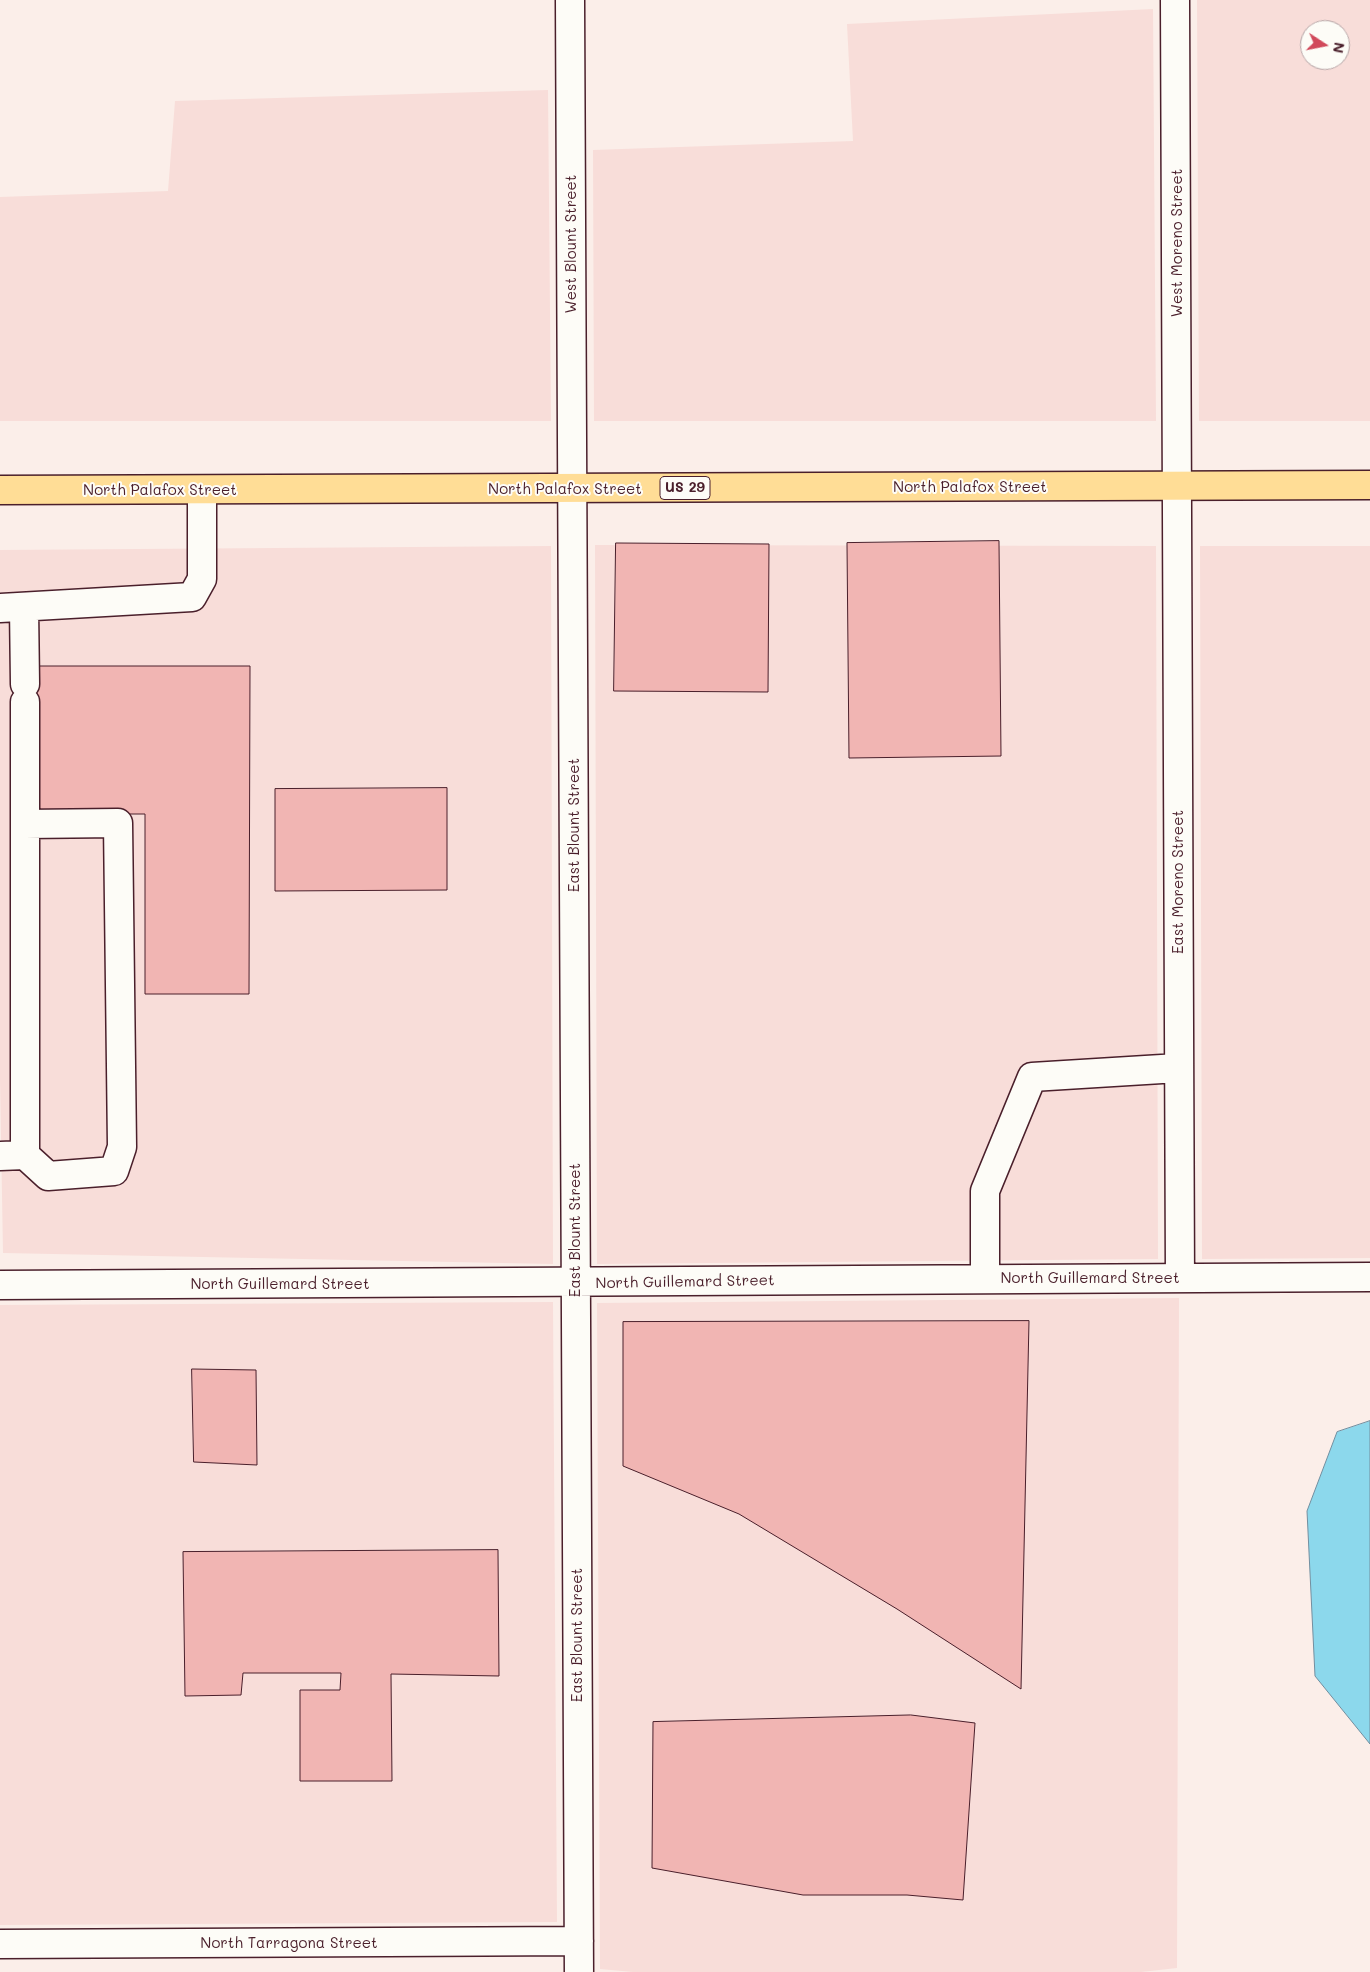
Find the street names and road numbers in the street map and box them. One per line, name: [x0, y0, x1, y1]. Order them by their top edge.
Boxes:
street label: West Moreno Street: [1168, 169, 1186, 317]
street label: West Blount Street: [562, 175, 580, 313]
road number: US 29: [660, 476, 710, 499]
street label: North Palafox Street: [893, 478, 1047, 496]
street label: North Palafox Street: [488, 480, 642, 498]
street label: North Palafox Street: [83, 481, 237, 499]
street label: East Blount Street: [565, 758, 583, 892]
street label: East Moreno Street: [1169, 810, 1187, 954]
street label: East Blount Street: [566, 1163, 584, 1297]
street label: North Guillemard Street: [1001, 1269, 1179, 1287]
street label: North Guillemard Street: [595, 1271, 775, 1293]
street label: North Guillemard Street: [191, 1275, 369, 1293]
street label: East Blount Street: [568, 1568, 586, 1702]
street label: North Tarragona Street: [200, 1934, 378, 1952]

